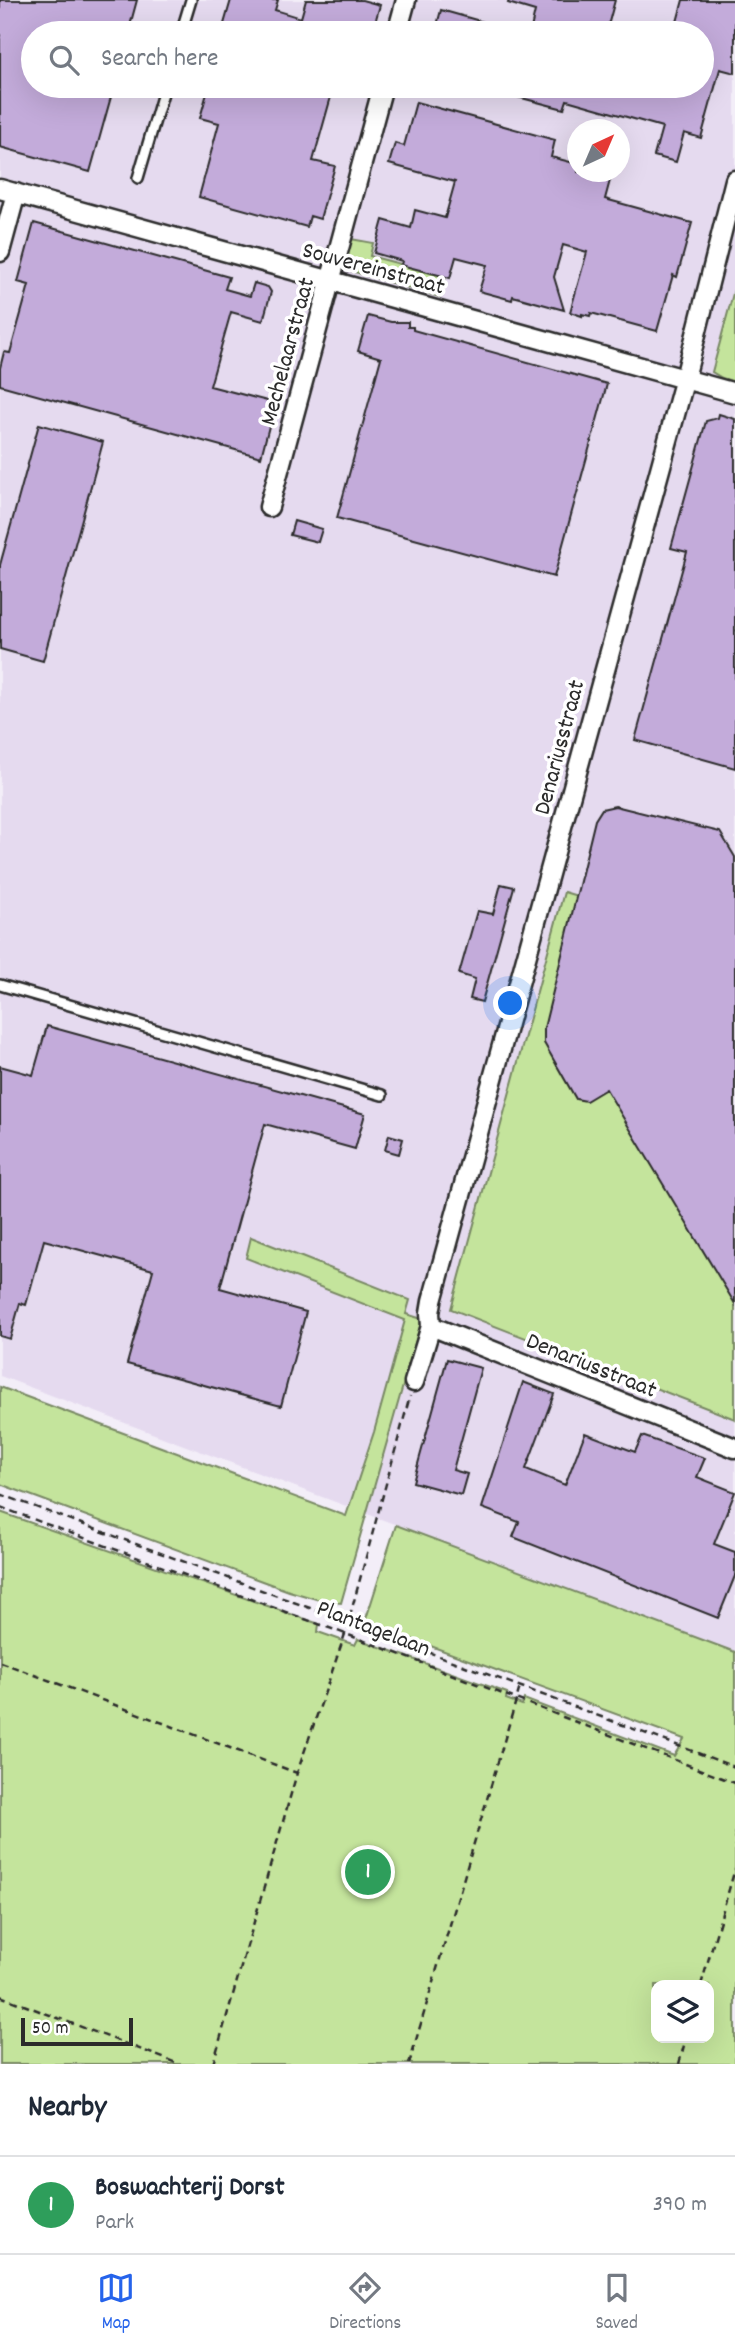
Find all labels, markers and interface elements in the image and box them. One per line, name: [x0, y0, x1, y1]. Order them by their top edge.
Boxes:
search box: [21, 21, 714, 98]
icon: search: [45, 41, 83, 79]
text: Search here: [101, 41, 219, 78]
north arrow: [567, 119, 630, 182]
street label: Souvereinstraat: [298, 235, 448, 305]
street label: Mechelaarstraat: [253, 274, 325, 430]
street label: Denariusstraat: [527, 676, 595, 819]
your location: [493, 986, 527, 1020]
street label: Denariusstraat: [520, 1325, 661, 1408]
street label: Plantagelaan: [311, 1593, 435, 1667]
pin: 1: [345, 1846, 391, 1898]
map controls: [651, 1980, 714, 2043]
button: layers: [651, 1980, 714, 2043]
scale bar: [21, 2015, 133, 2047]
text: 50 m: [32, 2016, 69, 2043]
text: Nearby: [28, 2088, 106, 2131]
text: Boswachterij Dorst: [95, 2170, 285, 2207]
text: 1: [48, 2189, 54, 2222]
text: 390 m: [653, 2189, 707, 2222]
text: Park: [95, 2207, 134, 2240]
tab: Map: [97, 2269, 135, 2338]
tab: Directions: [329, 2269, 401, 2338]
tab: Saved: [595, 2269, 638, 2338]

